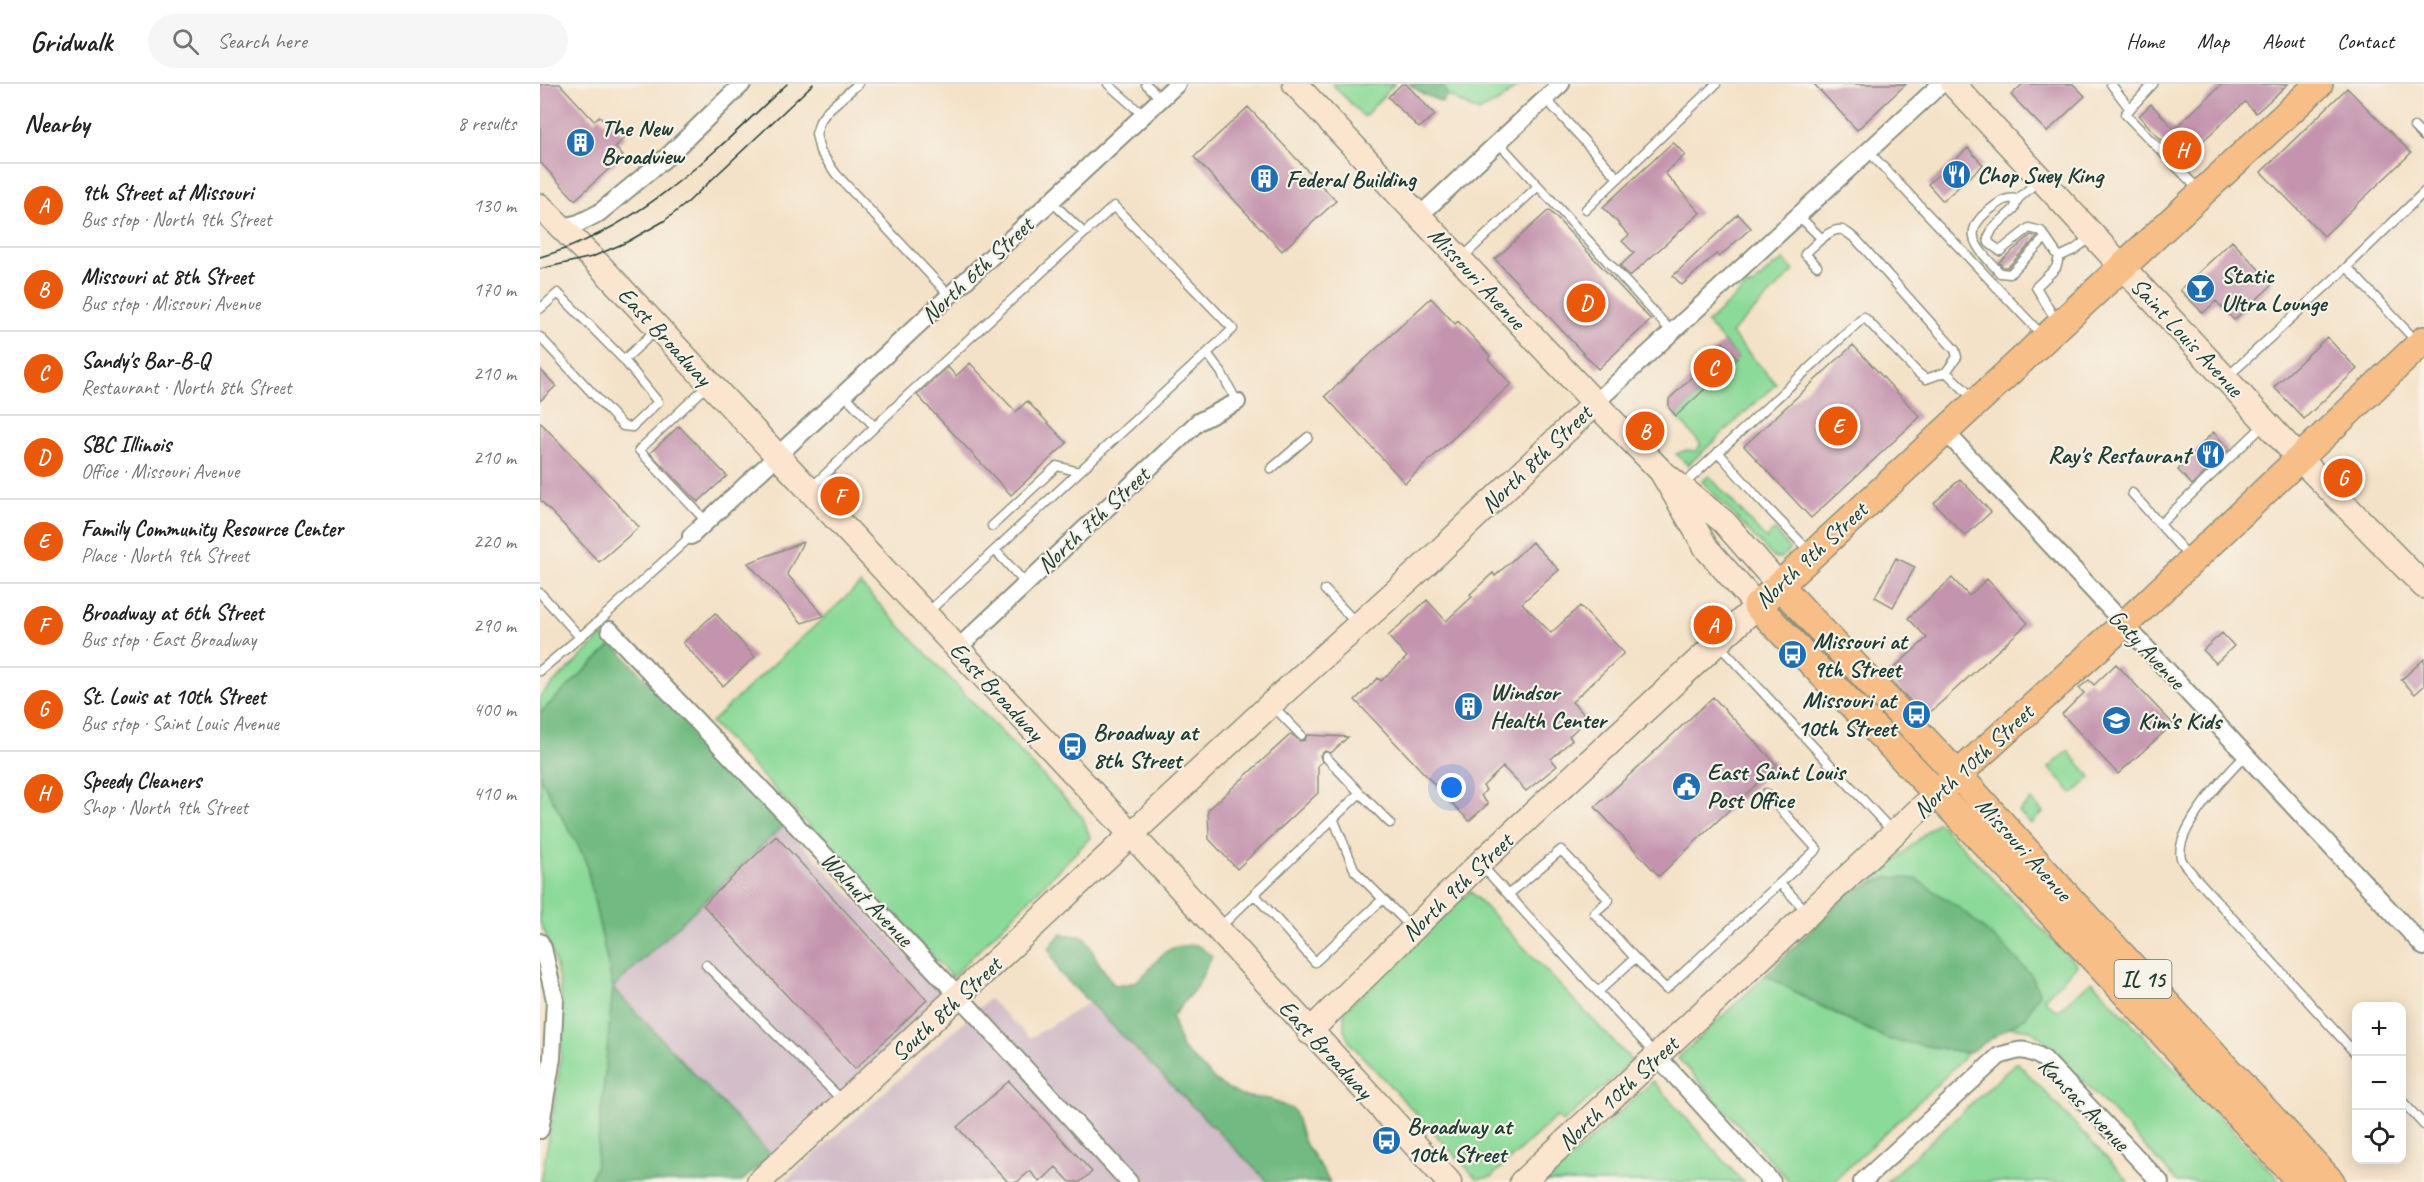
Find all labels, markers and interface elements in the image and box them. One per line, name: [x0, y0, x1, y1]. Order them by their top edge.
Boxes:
search box: [148, 14, 568, 68]
text: Gridwalk: [30, 24, 112, 59]
icon: search: [169, 25, 202, 58]
text: Search here: [217, 27, 307, 55]
text: Home: [2126, 28, 2164, 54]
text: Map: [2197, 28, 2229, 54]
text: About: [2262, 28, 2304, 54]
text: Contact: [2337, 28, 2394, 54]
text: Nearby: [24, 107, 89, 140]
text: 8 results: [457, 111, 516, 136]
place label: The New Broadview: [601, 113, 686, 171]
building icon: The New Broadview: [564, 126, 596, 158]
pin: H: [2162, 128, 2202, 172]
restaurant icon: Chop Suey King: [1940, 159, 1972, 191]
place label: Chop Suey King: [1977, 160, 2105, 190]
building icon: Federal Building: [1249, 163, 1281, 195]
place label: Federal Building: [1286, 164, 1418, 194]
text: 9th Street at Missouri: [81, 179, 253, 207]
text: A: [38, 193, 49, 218]
text: 130 m: [473, 193, 516, 218]
text: Bus stop · North 9th Street: [81, 207, 271, 232]
street label: North 6th Street: [914, 209, 1041, 330]
street label: Missouri Avenue: [1422, 220, 1534, 337]
place label: Static Ultra Lounge: [2221, 260, 2328, 318]
text: Missouri at 8th Street: [81, 263, 253, 291]
street label: Saint Louis Avenue: [2124, 271, 2251, 404]
bar icon: Static Ultra Lounge: [2184, 273, 2216, 305]
text: B: [38, 277, 49, 302]
text: 170 m: [473, 277, 516, 302]
street label: East Broadway: [611, 280, 720, 393]
pin: D: [1566, 280, 1606, 326]
text: Bus stop · Missouri Avenue: [81, 291, 260, 316]
pin: C: [1694, 346, 1732, 390]
text: Sandy's Bar-B-Q: [81, 347, 209, 375]
text: C: [39, 361, 48, 386]
text: 210 m: [473, 361, 516, 386]
text: Restaurant · North 8th Street: [81, 375, 291, 400]
street label: North 8th Street: [1474, 397, 1599, 520]
pin: E: [1818, 404, 1858, 448]
pin: B: [1626, 408, 1664, 454]
text: SBC Illinois: [81, 431, 171, 459]
restaurant icon: Ray's Restaurant: [2195, 439, 2227, 471]
place label: Ray's Restaurant: [2048, 440, 2194, 470]
text: D: [38, 445, 49, 470]
text: 210 m: [473, 445, 516, 470]
pin: G: [2324, 456, 2362, 500]
text: Office · Missouri Avenue: [81, 459, 239, 484]
street label: North 7th Street: [1030, 459, 1157, 580]
pin: F: [820, 474, 860, 518]
street label: North 9th Street: [1748, 494, 1875, 615]
text: Family Community Resource Center: [81, 515, 343, 543]
text: E: [38, 529, 49, 554]
text: 220 m: [473, 529, 516, 554]
text: Place · North 9th Street: [81, 543, 249, 568]
text: Broadway at 6th Street: [81, 599, 263, 627]
pin: A: [1694, 602, 1732, 648]
street label: Gaty Avenue: [2102, 602, 2193, 697]
text: F: [39, 613, 48, 638]
text: 290 m: [473, 613, 516, 638]
place label: Missouri at 9th Street: [1813, 626, 1910, 684]
text: Bus stop · East Broadway: [81, 627, 256, 652]
street label: East Broadway: [943, 635, 1052, 748]
bus stop icon: Missouri at 9th Street: [1776, 639, 1808, 671]
place label: Windsor Health Center: [1490, 677, 1608, 735]
text: St. Louis at 10th Street: [81, 683, 265, 711]
place label: Missouri at 10th Street: [1797, 685, 1899, 743]
building icon: Windsor Health Center: [1453, 690, 1485, 722]
street label: North 10th Street: [1906, 696, 2041, 825]
text: G: [39, 697, 48, 722]
text: 400 m: [473, 697, 516, 722]
bus stop icon: Missouri at 10th Street: [1901, 698, 1933, 730]
school or university icon: Kim's Kids: [2101, 705, 2133, 737]
place label: Kim's Kids: [2138, 706, 2224, 736]
text: Bus stop · Saint Louis Avenue: [81, 711, 279, 736]
place label: Broadway at 8th Street: [1093, 717, 1201, 775]
bus stop icon: Broadway at 8th Street: [1056, 730, 1088, 762]
place label: East Saint Louis Post Office: [1707, 757, 1847, 815]
text: Speedy Cleaners: [81, 767, 201, 795]
public building icon: East Saint Louis Post Office: [1670, 770, 1702, 802]
your location: [1437, 773, 1466, 802]
text: H: [38, 781, 49, 806]
text: 410 m: [473, 781, 516, 806]
street label: Missouri Avenue: [1969, 791, 2080, 909]
text: Shop · North 9th Street: [81, 795, 248, 820]
street label: North 9th Street: [1395, 825, 1520, 948]
street label: Walnut Avenue: [814, 845, 921, 954]
street label: South 8th Street: [884, 949, 1009, 1068]
road number: IL 15: [2114, 960, 2172, 998]
street label: East Broadway: [1272, 993, 1381, 1106]
map controls: [2352, 1002, 2406, 1164]
button: +: [2352, 1002, 2406, 1056]
street label: North 10th Street: [1551, 1028, 1686, 1157]
street label: Kansas Avenue: [2032, 1051, 2138, 1159]
button: −: [2352, 1056, 2406, 1110]
button: locate: [2352, 1110, 2406, 1164]
place label: Broadway at 10th Street: [1407, 1111, 1515, 1169]
bus stop icon: Broadway at 10th Street: [1370, 1124, 1402, 1156]

